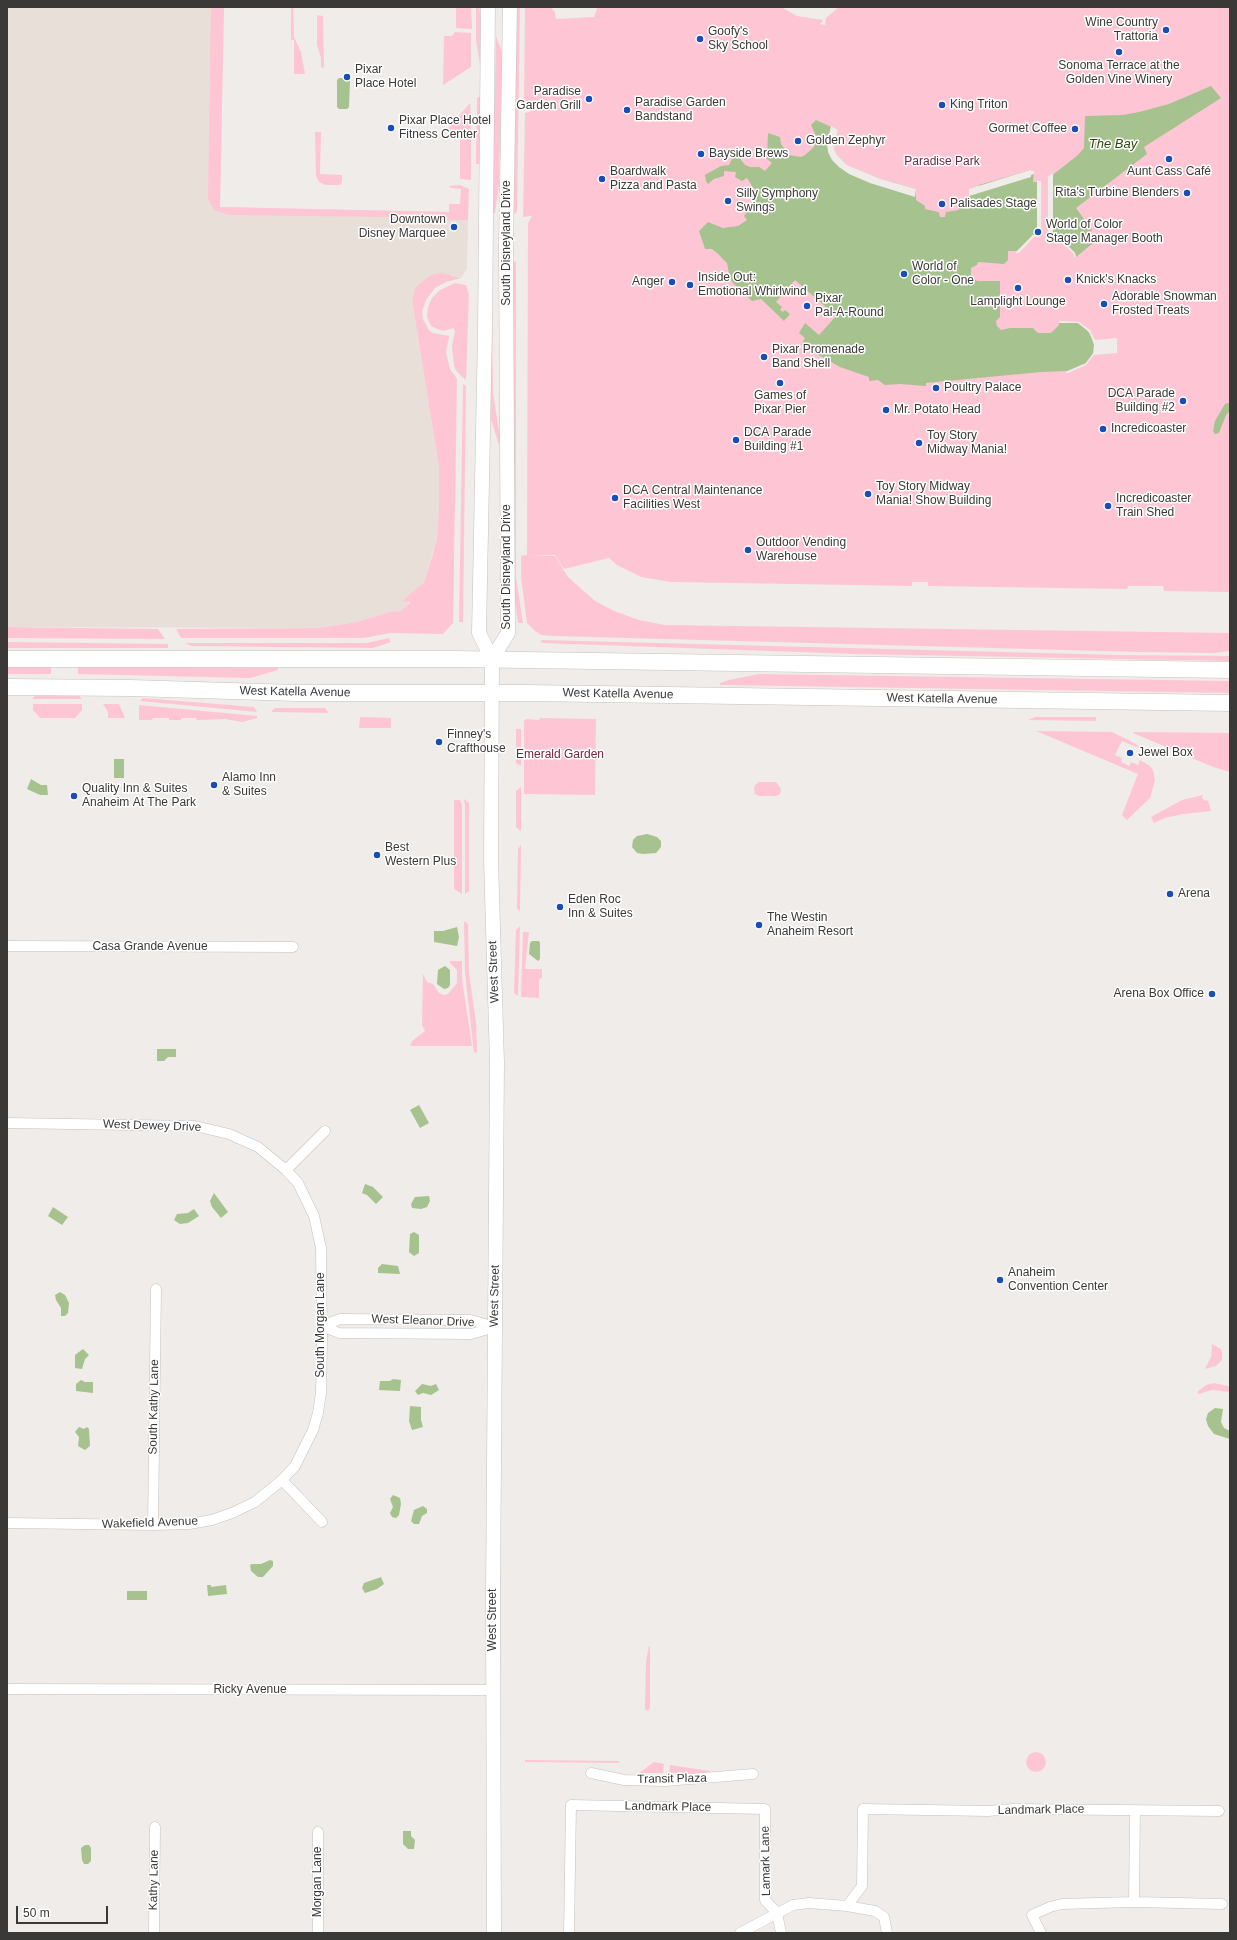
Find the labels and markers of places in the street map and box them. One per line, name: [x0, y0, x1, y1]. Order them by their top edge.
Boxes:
place label: Wine Country Trattoria: [1085, 16, 1158, 44]
place label: Goofy's Sky School: [708, 25, 768, 53]
marker: Wine Country Trattoria: [1161, 25, 1171, 35]
marker: Goofy's Sky School: [695, 34, 705, 44]
marker: Sonoma Terrace at the Golden Vine Winery: [1114, 47, 1124, 57]
place label: Sonoma Terrace at the Golden Vine Winery: [1058, 59, 1180, 87]
place label: Pixar Place Hotel: [355, 63, 416, 91]
marker: Pixar Place Hotel: [342, 72, 352, 82]
place label: Paradise Garden Grill: [516, 85, 581, 113]
marker: Paradise Garden Grill: [584, 94, 594, 104]
place label: Paradise Garden Bandstand: [635, 96, 726, 124]
place label: King Triton: [950, 98, 1008, 112]
marker: King Triton: [937, 100, 947, 110]
marker: Paradise Garden Bandstand: [622, 105, 632, 115]
place label: Pixar Place Hotel Fitness Center: [399, 114, 491, 142]
place label: Gormet Coffee: [989, 122, 1067, 136]
marker: Pixar Place Hotel Fitness Center: [386, 123, 396, 133]
marker: Gormet Coffee: [1070, 124, 1080, 134]
place label: Golden Zephyr: [806, 134, 885, 148]
marker: Golden Zephyr: [793, 136, 803, 146]
place label: Bayside Brews: [709, 147, 788, 161]
marker: Bayside Brews: [696, 149, 706, 159]
marker: Aunt Cass Café: [1164, 154, 1174, 164]
place label: Boardwalk Pizza and Pasta: [610, 165, 697, 193]
place label: Aunt Cass Café: [1127, 165, 1211, 179]
marker: Boardwalk Pizza and Pasta: [597, 174, 607, 184]
place label: Rita's Turbine Blenders: [1055, 186, 1179, 200]
place label: Silly Symphony Swings: [736, 187, 818, 215]
marker: Rita's Turbine Blenders: [1182, 188, 1192, 198]
marker: Silly Symphony Swings: [723, 196, 733, 206]
place label: Palisades Stage: [950, 197, 1037, 211]
marker: Palisades Stage: [937, 199, 947, 209]
place label: Downtown Disney Marquee: [359, 213, 446, 241]
place label: World of Color Stage Manager Booth: [1046, 218, 1163, 246]
marker: Downtown Disney Marquee: [449, 222, 459, 232]
marker: World of Color Stage Manager Booth: [1033, 227, 1043, 237]
place label: World of Color - One: [912, 260, 974, 288]
marker: World of Color - One: [899, 269, 909, 279]
place label: Inside Out: Emotional Whirlwind: [698, 271, 807, 299]
place label: Knick's Knacks: [1076, 273, 1156, 287]
place label: Anger: [632, 275, 664, 289]
marker: Knick's Knacks: [1063, 275, 1073, 285]
marker: Anger: [667, 277, 677, 287]
marker: Inside Out: Emotional Whirlwind: [685, 280, 695, 290]
marker: Lamplight Lounge: [1013, 283, 1023, 293]
place label: Adorable Snowman Frosted Treats: [1112, 290, 1217, 318]
place label: Pixar Pal-A-Round: [815, 292, 884, 320]
place label: Lamplight Lounge: [970, 295, 1066, 309]
marker: Adorable Snowman Frosted Treats: [1099, 299, 1109, 309]
marker: Pixar Pal-A-Round: [802, 301, 812, 311]
place label: Pixar Promenade Band Shell: [772, 343, 865, 371]
marker: Pixar Promenade Band Shell: [759, 352, 769, 362]
marker: Games of Pixar Pier: [775, 378, 785, 388]
place label: Poultry Palace: [944, 381, 1021, 395]
marker: Poultry Palace: [931, 383, 941, 393]
place label: DCA Parade Building #2: [1108, 387, 1175, 415]
place label: Games of Pixar Pier: [754, 389, 806, 417]
marker: DCA Parade Building #2: [1178, 396, 1188, 406]
place label: Mr. Potato Head: [894, 403, 981, 417]
marker: Mr. Potato Head: [881, 405, 891, 415]
place label: Incredicoaster: [1111, 422, 1186, 436]
marker: Incredicoaster: [1098, 424, 1108, 434]
place label: DCA Parade Building #1: [744, 426, 811, 454]
place label: Toy Story Midway Mania!: [927, 429, 1007, 457]
marker: DCA Parade Building #1: [731, 435, 741, 445]
marker: Toy Story Midway Mania!: [914, 438, 924, 448]
place label: Toy Story Midway Mania! Show Building: [876, 480, 991, 508]
place label: DCA Central Maintenance Facilities West: [623, 484, 762, 512]
marker: Toy Story Midway Mania! Show Building: [863, 489, 873, 499]
place label: Incredicoaster Train Shed: [1116, 492, 1191, 520]
marker: DCA Central Maintenance Facilities West: [610, 493, 620, 503]
marker: Incredicoaster Train Shed: [1103, 501, 1113, 511]
place label: Outdoor Vending Warehouse: [756, 536, 846, 564]
marker: Outdoor Vending Warehouse: [743, 545, 753, 555]
place label: Finney's Crafthouse: [447, 728, 506, 756]
marker: Finney's Crafthouse: [434, 737, 444, 747]
place label: Jewel Box: [1138, 746, 1193, 760]
marker: Jewel Box: [1125, 748, 1135, 758]
place label: Alamo Inn & Suites: [222, 771, 276, 799]
marker: Alamo Inn & Suites: [209, 780, 219, 790]
place label: Quality Inn & Suites Anaheim At The Park: [82, 782, 196, 810]
marker: Quality Inn & Suites Anaheim At The Park: [69, 791, 79, 801]
place label: Best Western Plus: [385, 841, 456, 869]
marker: Best Western Plus: [372, 850, 382, 860]
place label: Arena: [1178, 887, 1210, 901]
marker: Arena: [1165, 889, 1175, 899]
place label: Eden Roc Inn & Suites: [568, 893, 633, 921]
marker: Eden Roc Inn & Suites: [555, 902, 565, 912]
place label: The Westin Anaheim Resort: [767, 911, 853, 939]
marker: The Westin Anaheim Resort: [754, 920, 764, 930]
place label: Arena Box Office: [1114, 987, 1204, 1001]
marker: Arena Box Office: [1207, 989, 1217, 999]
place label: Anaheim Convention Center: [1008, 1266, 1108, 1294]
marker: Anaheim Convention Center: [995, 1275, 1005, 1285]

